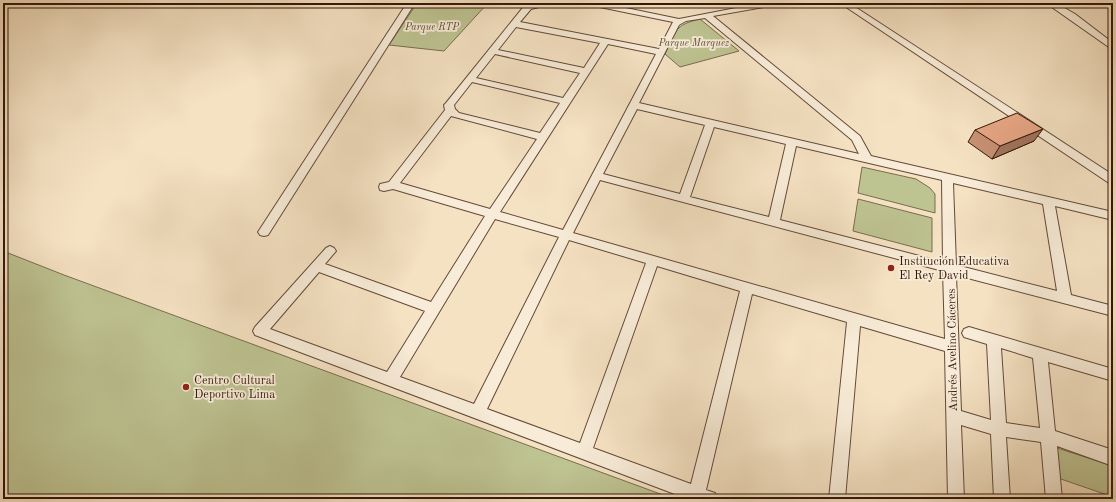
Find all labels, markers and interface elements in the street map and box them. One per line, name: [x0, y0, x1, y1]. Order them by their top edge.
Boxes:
park label: Parque RTP: [404, 22, 459, 33]
park label: Parque Marquez: [658, 38, 730, 49]
place label: Institución Educativa El Rey David: [899, 256, 1009, 282]
marker: Institución Educativa El Rey David: [886, 263, 896, 273]
street label: Andrés Avelino Cáceres: [946, 288, 960, 412]
place label: Centro Cultural Deportivo Lima: [194, 375, 275, 401]
marker: Centro Cultural Deportivo Lima: [181, 382, 191, 392]

